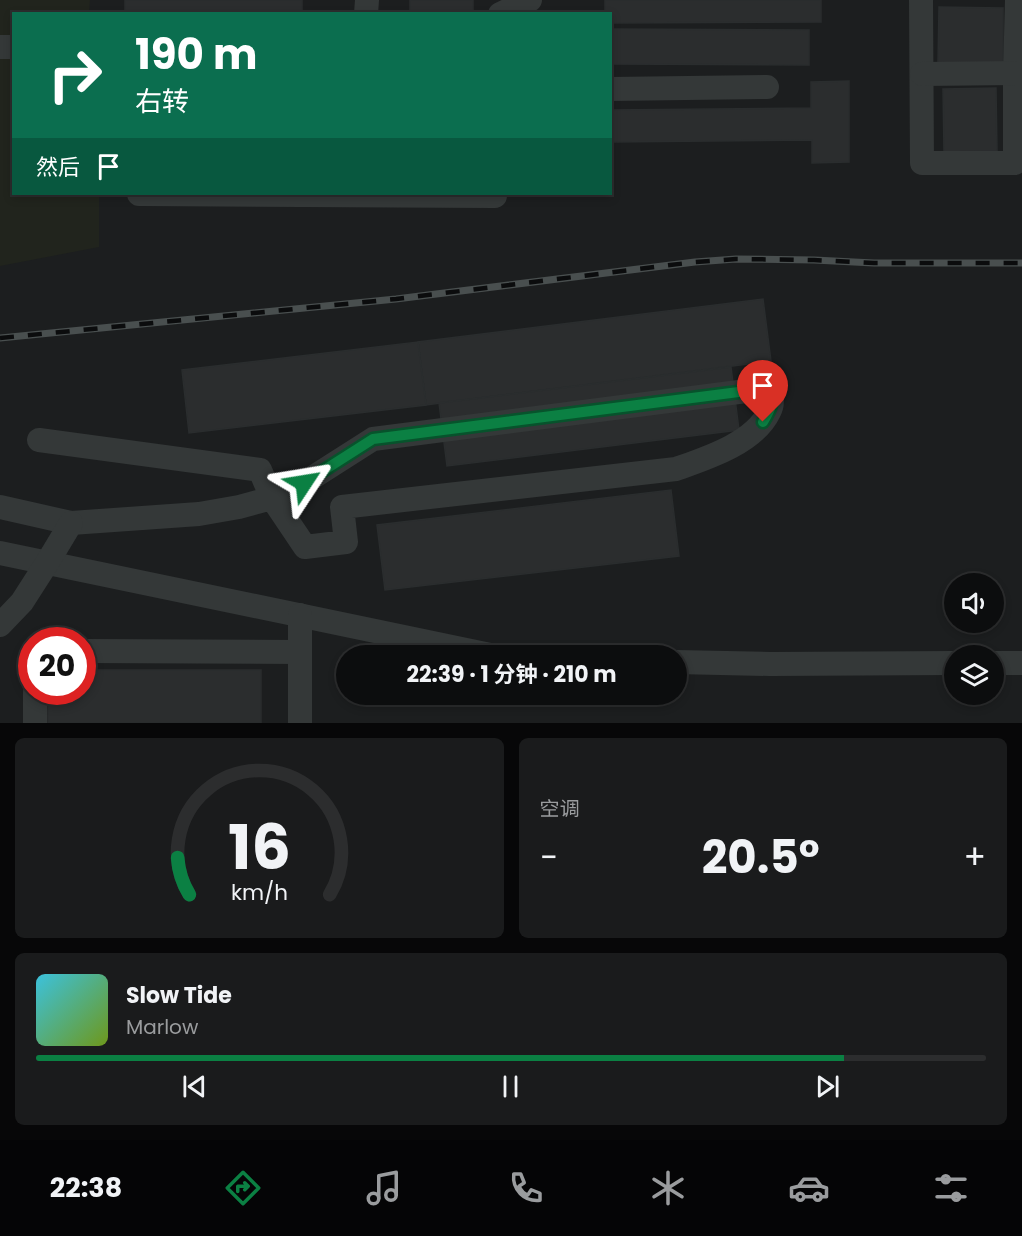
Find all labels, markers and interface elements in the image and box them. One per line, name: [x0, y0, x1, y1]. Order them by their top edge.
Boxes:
text: 190 m: [135, 25, 257, 84]
icon: right: [36, 36, 114, 114]
text: 右转: [135, 83, 189, 120]
icon: arrive: [92, 150, 125, 183]
text: 然后: [36, 152, 80, 183]
pin: [737, 360, 788, 422]
icon: arrive: [746, 369, 779, 402]
position arrow: [272, 451, 336, 515]
map controls: [944, 573, 1004, 705]
button: sound: [944, 573, 1004, 633]
speed limit sign: 20: [18, 627, 96, 705]
button: layers: [944, 645, 1004, 705]
text: 22:39 · 1 分钟 · 210 m: [406, 659, 617, 690]
text: 空调: [540, 795, 580, 823]
text: 16: [228, 803, 291, 891]
text: 20.5°: [702, 826, 819, 889]
text: −: [540, 834, 558, 881]
text: +: [963, 834, 986, 881]
text: km/h: [231, 877, 288, 908]
text: Slow Tide: [126, 980, 232, 1011]
text: Marlow: [126, 1013, 198, 1041]
icon: previous: [178, 1070, 211, 1103]
icon: pause: [494, 1070, 527, 1103]
icon: next: [811, 1070, 844, 1103]
icon: directions: [222, 1167, 264, 1209]
icon: music: [363, 1167, 405, 1209]
icon: phone: [505, 1167, 547, 1209]
icon: climate: [647, 1167, 689, 1209]
icon: car: [788, 1167, 830, 1209]
icon: filters: [930, 1167, 972, 1209]
text: 22:38: [50, 1169, 122, 1206]

